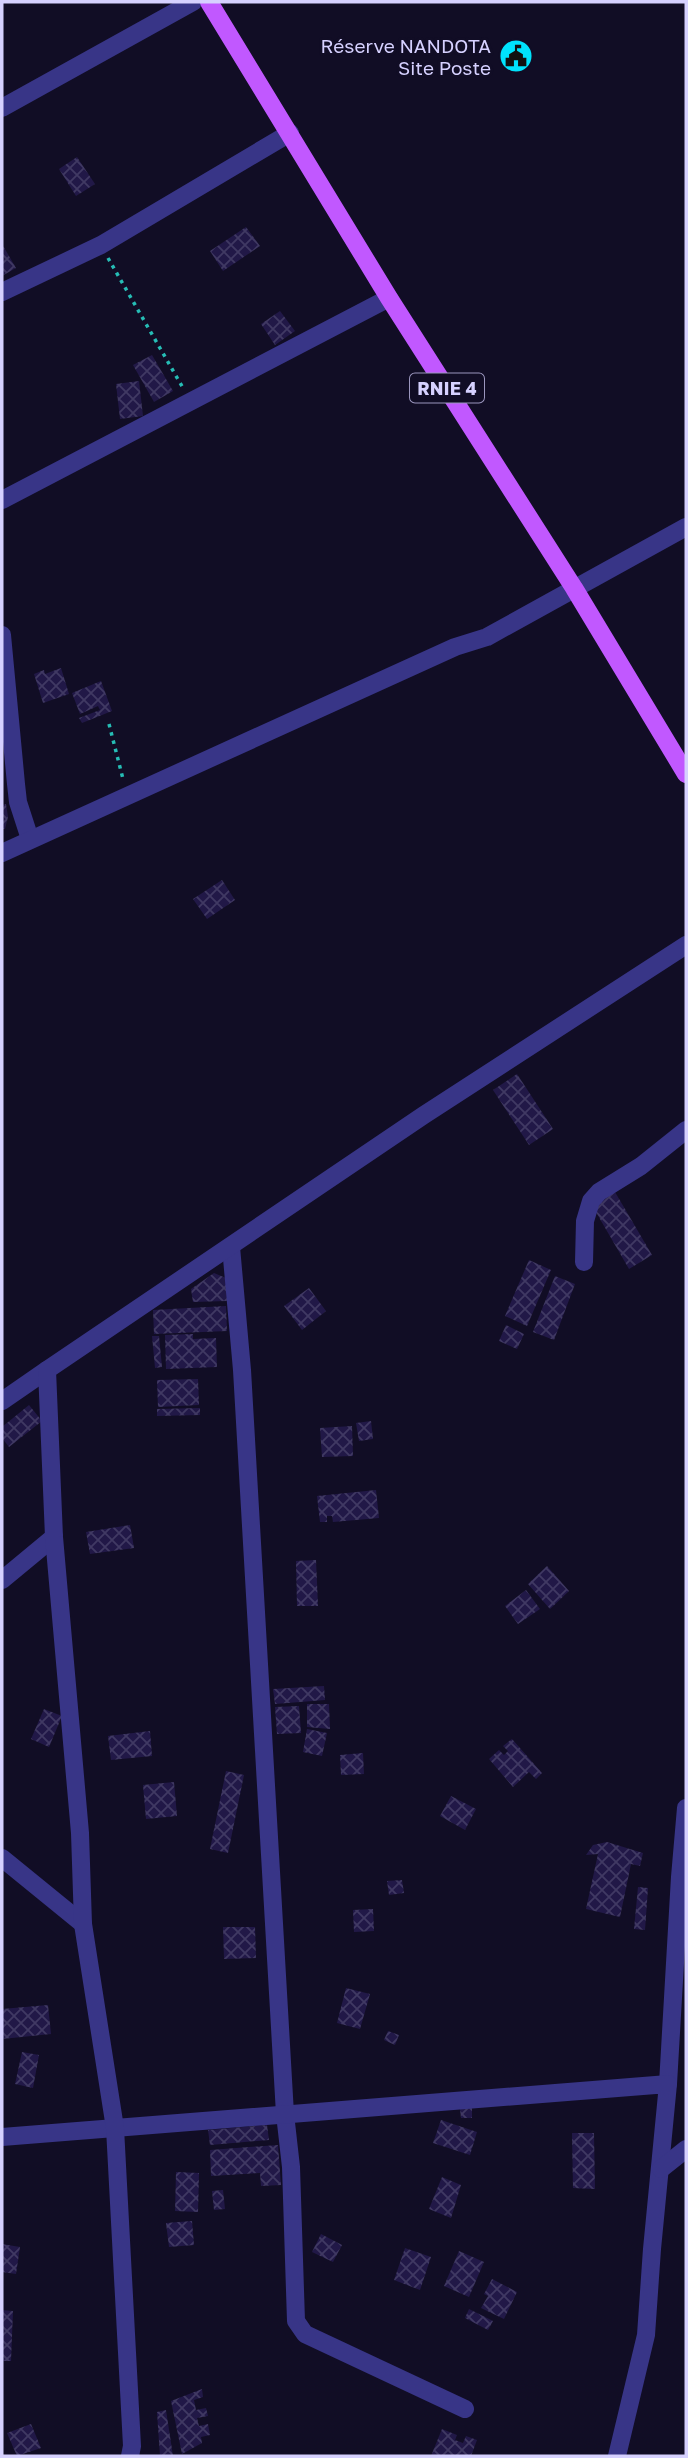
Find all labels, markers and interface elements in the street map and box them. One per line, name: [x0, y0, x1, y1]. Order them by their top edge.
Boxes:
place label: Réserve NANDOTA Site Poste: [321, 34, 491, 79]
public building icon: Réserve NANDOTA Site Poste: [497, 37, 535, 75]
road number: RNIE 4: [410, 374, 484, 402]

